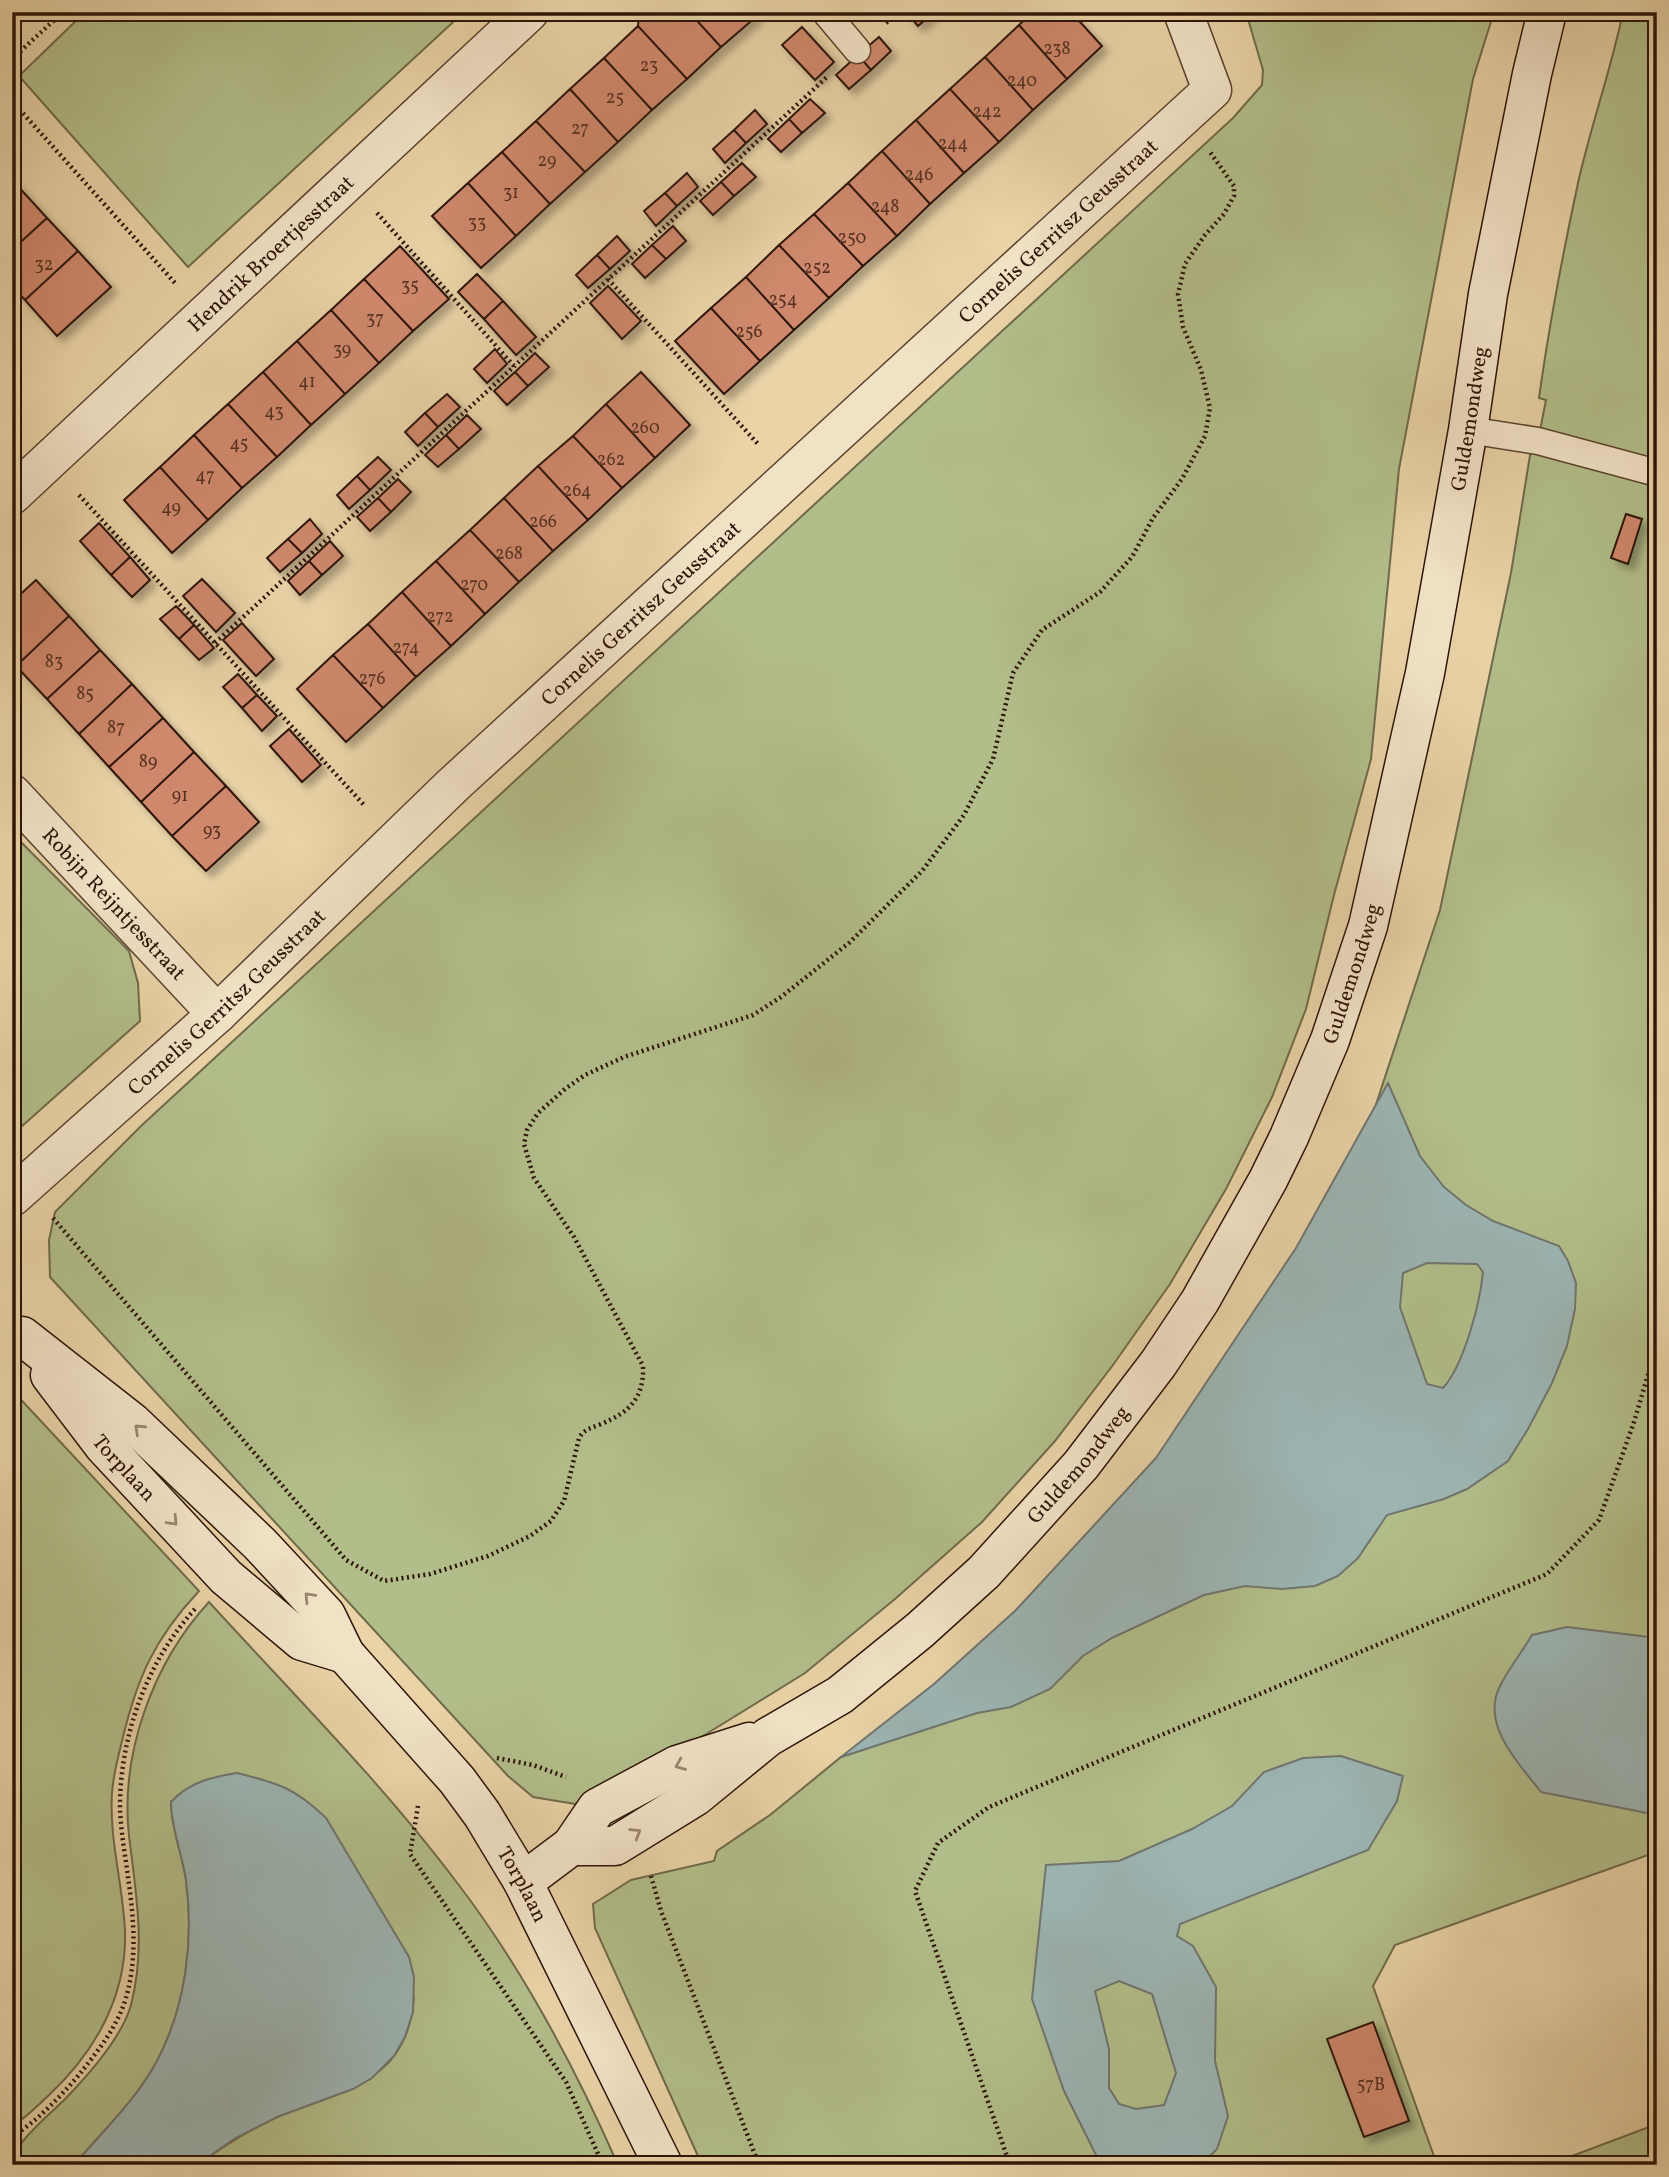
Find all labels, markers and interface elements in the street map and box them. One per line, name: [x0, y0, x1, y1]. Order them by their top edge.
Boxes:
house number: 238: [1043, 37, 1071, 62]
house number: 23: [640, 54, 658, 79]
house number: 240: [1007, 69, 1037, 94]
house number: 25: [606, 86, 624, 111]
house number: 242: [972, 100, 1002, 125]
house number: 27: [571, 117, 589, 142]
house number: 244: [938, 132, 968, 157]
street label: Cornelis Gerritsz Geusstraat: [953, 133, 1165, 331]
house number: 29: [538, 149, 556, 174]
house number: 246: [905, 163, 933, 188]
street label: Hendrik Broertjesstraat: [182, 169, 361, 340]
house number: 31: [503, 181, 519, 206]
house number: 248: [871, 195, 899, 220]
house number: 33: [468, 211, 486, 236]
house number: 250: [838, 226, 867, 251]
house number: 32: [35, 253, 53, 278]
house number: 252: [803, 256, 831, 281]
house number: 35: [401, 274, 419, 299]
house number: 254: [768, 288, 798, 313]
house number: 37: [366, 307, 384, 332]
house number: 256: [735, 320, 763, 345]
house number: 39: [333, 338, 351, 363]
street label: Guldemondweg: [1444, 344, 1496, 493]
house number: 41: [298, 370, 316, 395]
house number: 43: [264, 400, 284, 425]
house number: 260: [630, 416, 660, 441]
house number: 45: [230, 432, 248, 457]
house number: 262: [597, 448, 625, 473]
house number: 47: [195, 464, 215, 489]
house number: 264: [563, 479, 591, 504]
house number: 49: [161, 496, 181, 521]
house number: 266: [529, 510, 557, 535]
street label: Cornelis Gerritsz Geusstraat: [535, 515, 748, 713]
house number: 268: [495, 542, 523, 567]
house number: 270: [460, 573, 488, 598]
house number: 272: [426, 605, 454, 630]
house number: 274: [393, 636, 419, 661]
house number: 83: [45, 650, 63, 675]
house number: 276: [358, 667, 386, 692]
house number: 85: [76, 682, 94, 707]
house number: 87: [107, 716, 125, 741]
house number: 89: [139, 750, 157, 775]
house number: 91: [172, 784, 188, 809]
house number: 93: [203, 819, 221, 844]
street label: Robijn Reijntjesstraat: [35, 822, 192, 988]
street label: Guldemondweg: [1317, 901, 1389, 1048]
street label: Cornelis Gerritsz Geusstraat: [122, 903, 333, 1103]
street label: Guldemondweg: [1021, 1400, 1137, 1531]
one-way arrow: [135, 1425, 148, 1437]
street label: Torplaan: [84, 1429, 162, 1509]
one-way arrow: [165, 1513, 178, 1526]
one-way arrow: [304, 1592, 317, 1605]
one-way arrow: [674, 1757, 686, 1771]
one-way arrow: [628, 1829, 641, 1842]
street label: Torplaan: [489, 1842, 554, 1928]
house number: 57B: [1357, 2073, 1385, 2098]

